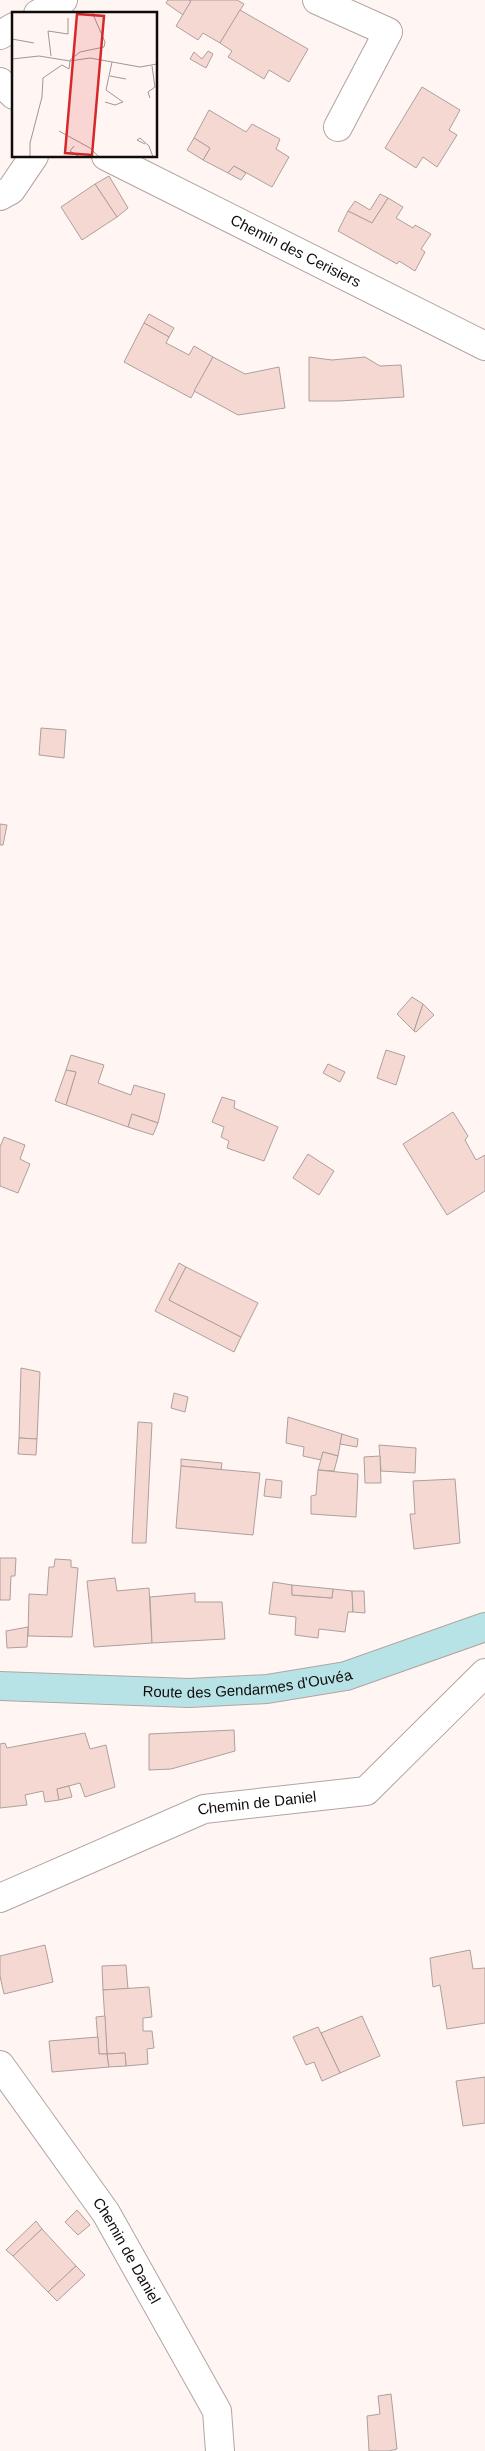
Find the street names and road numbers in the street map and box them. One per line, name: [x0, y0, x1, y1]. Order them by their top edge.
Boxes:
street label: Chemin des Cerisiers: [228, 211, 364, 290]
street label: Route des Gendarmes d'Ouvéa: [142, 1665, 355, 1701]
street label: Chemin de Daniel: [195, 1788, 317, 1819]
street label: Chemin de Daniel: [90, 2194, 164, 2306]

